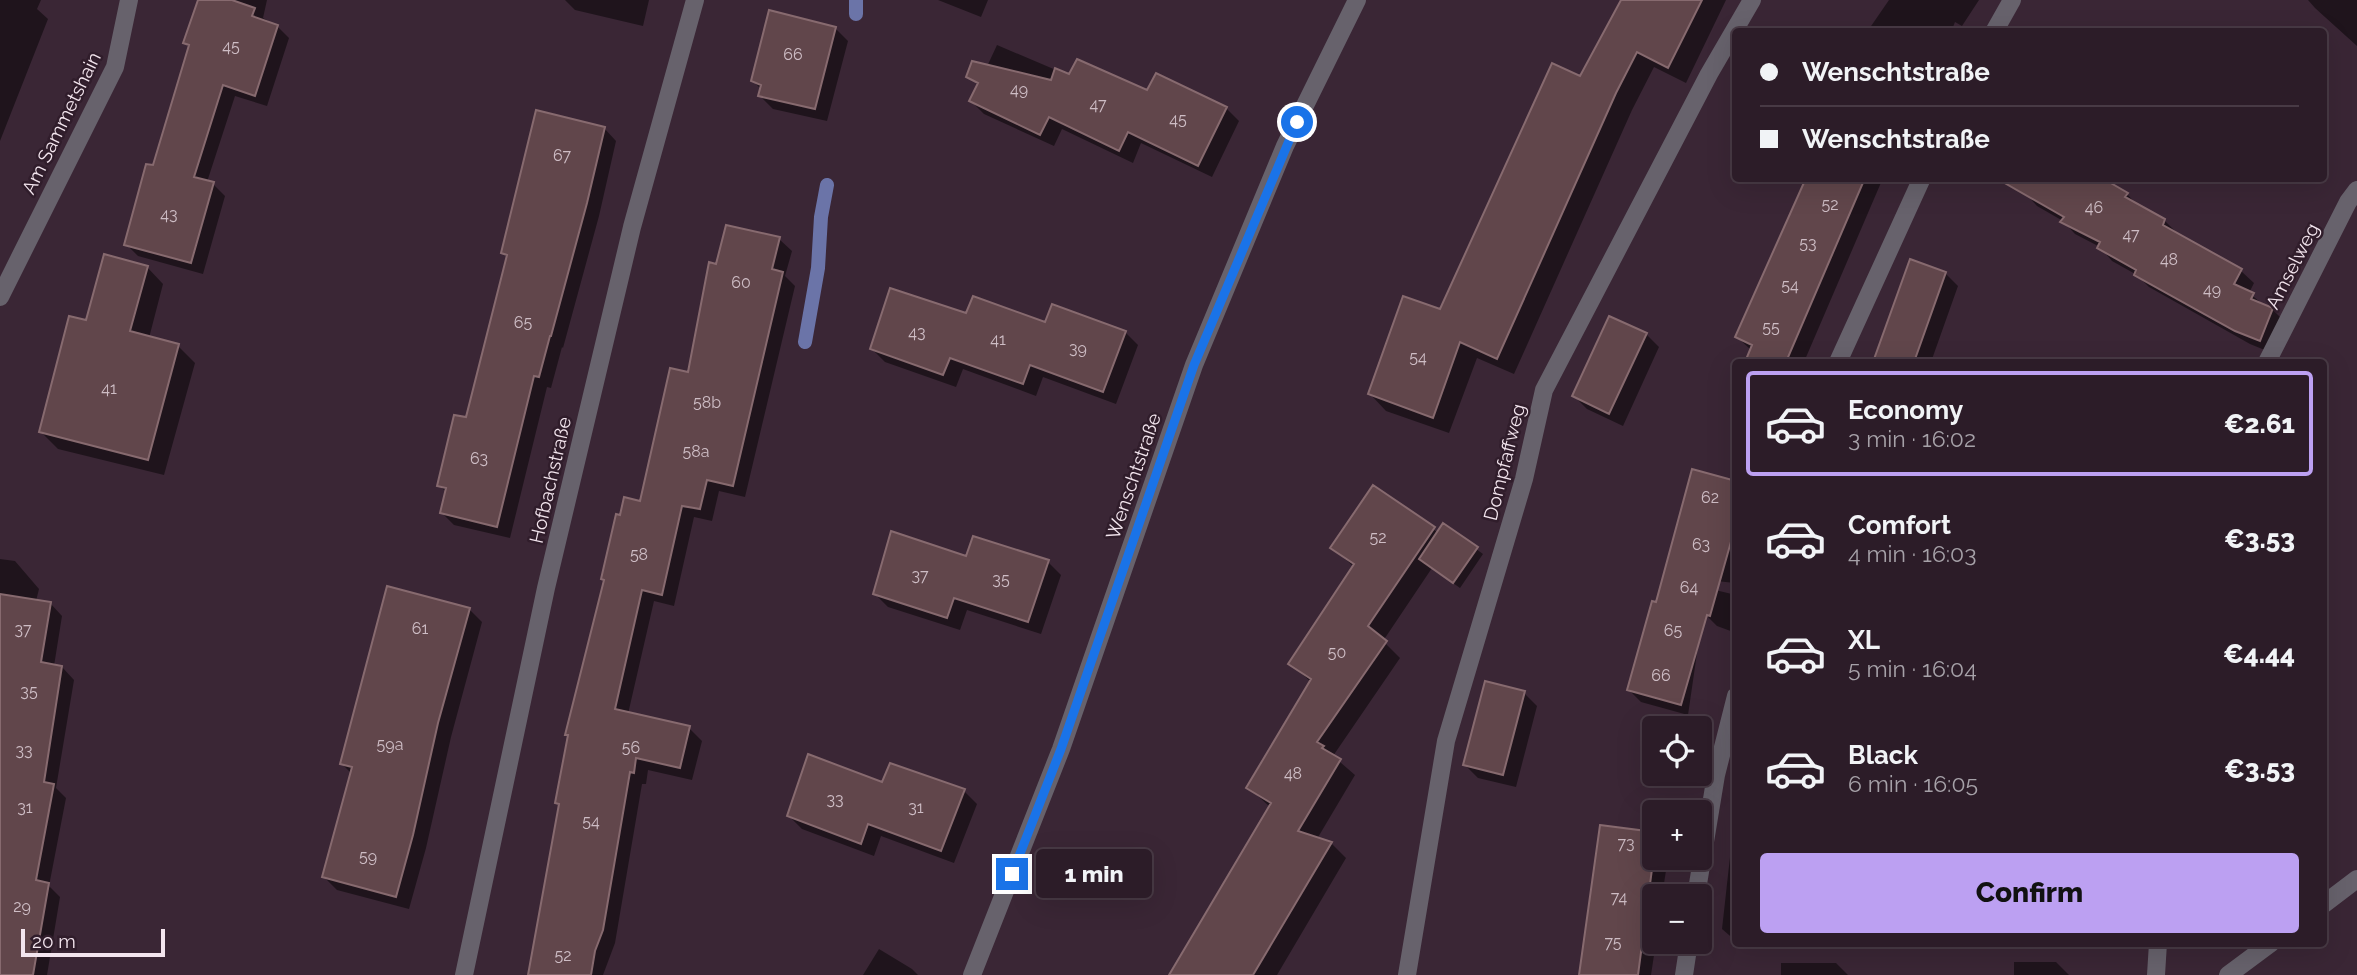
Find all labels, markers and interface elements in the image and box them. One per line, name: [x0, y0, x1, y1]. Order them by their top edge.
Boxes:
house number: 45: [222, 37, 240, 56]
house number: 66: [783, 45, 803, 64]
street label: Am Sammetshain: [17, 48, 105, 198]
text: Wenschtstraße: [1802, 57, 1990, 87]
house number: 49: [1010, 80, 1028, 99]
house number: 47: [1089, 95, 1107, 114]
route start: [1281, 106, 1313, 138]
house number: 45: [1169, 110, 1187, 129]
text: Wenschtstraße: [1802, 124, 1990, 154]
house number: 67: [553, 146, 572, 165]
house number: 52: [1821, 195, 1839, 214]
house number: 46: [2085, 198, 2103, 217]
house number: 43: [160, 205, 178, 224]
street label: Amselweg: [2261, 219, 2323, 313]
house number: 47: [2122, 225, 2140, 244]
house number: 53: [1799, 234, 1817, 253]
house number: 48: [2160, 250, 2178, 269]
house number: 60: [731, 273, 751, 292]
house number: 54: [1781, 276, 1799, 295]
house number: 49: [2203, 280, 2221, 299]
house number: 65: [514, 313, 532, 332]
house number: 55: [1762, 318, 1780, 337]
house number: 43: [908, 323, 926, 342]
house number: 41: [990, 330, 1006, 349]
house number: 39: [1069, 339, 1087, 358]
house number: 54: [1409, 348, 1427, 367]
house number: 41: [101, 379, 117, 398]
icon: car: [1764, 392, 1827, 455]
house number: 58b: [693, 393, 721, 412]
text: Economy: [1848, 395, 1963, 425]
street label: Dompfaffweg: [1479, 401, 1529, 523]
text: €2.61: [2224, 409, 2295, 439]
street label: Wenschtstraße: [1101, 410, 1165, 542]
street label: Hofbachstraße: [525, 415, 575, 545]
text: 3 min · 16:02: [1848, 425, 1976, 452]
house number: 58a: [683, 442, 709, 461]
house number: 63: [470, 449, 488, 468]
house number: 62: [1701, 488, 1719, 507]
icon: car: [1764, 507, 1827, 570]
text: Comfort: [1848, 510, 1951, 540]
text: €3.53: [2224, 524, 2295, 554]
house number: 52: [1369, 528, 1387, 547]
house number: 63: [1692, 535, 1710, 554]
text: 4 min · 16:03: [1848, 540, 1976, 567]
house number: 58: [630, 545, 648, 564]
house number: 37: [911, 566, 929, 585]
house number: 35: [992, 570, 1010, 589]
house number: 64: [1680, 578, 1698, 597]
house number: 61: [412, 619, 428, 638]
house number: 37: [14, 620, 32, 639]
house number: 65: [1664, 621, 1682, 640]
icon: car: [1764, 622, 1827, 685]
text: XL: [1848, 625, 1880, 655]
text: €4.44: [2223, 639, 2295, 669]
house number: 50: [1328, 643, 1346, 662]
text: 5 min · 16:04: [1848, 655, 1977, 682]
house number: 66: [1651, 666, 1671, 685]
house number: 35: [20, 682, 38, 701]
map controls: [1642, 716, 1712, 954]
button: locate: [1642, 716, 1712, 786]
house number: 59a: [377, 735, 403, 754]
icon: car: [1764, 737, 1827, 800]
house number: 56: [622, 738, 640, 757]
text: Black: [1848, 740, 1918, 770]
house number: 33: [15, 741, 33, 760]
text: €3.53: [2224, 754, 2295, 784]
house number: 48: [1284, 764, 1302, 783]
text: 6 min · 16:05: [1848, 770, 1978, 797]
house number: 33: [826, 790, 844, 809]
house number: 31: [17, 798, 33, 817]
house number: 31: [908, 798, 924, 817]
button: +: [1642, 800, 1712, 870]
house number: 54: [582, 812, 600, 831]
house number: 73: [1617, 834, 1635, 853]
house number: 59: [359, 847, 377, 866]
callout: 1 min: [1036, 850, 1152, 898]
button: Confirm: [1760, 853, 2299, 933]
route end: [996, 858, 1028, 890]
text: 1 min: [1064, 860, 1124, 887]
button: −: [1642, 884, 1712, 954]
house number: 74: [1611, 888, 1627, 907]
house number: 29: [13, 897, 31, 916]
scale bar: [21, 926, 164, 958]
text: 20 m: [32, 930, 76, 952]
house number: 75: [1604, 933, 1622, 952]
house number: 52: [554, 946, 572, 965]

